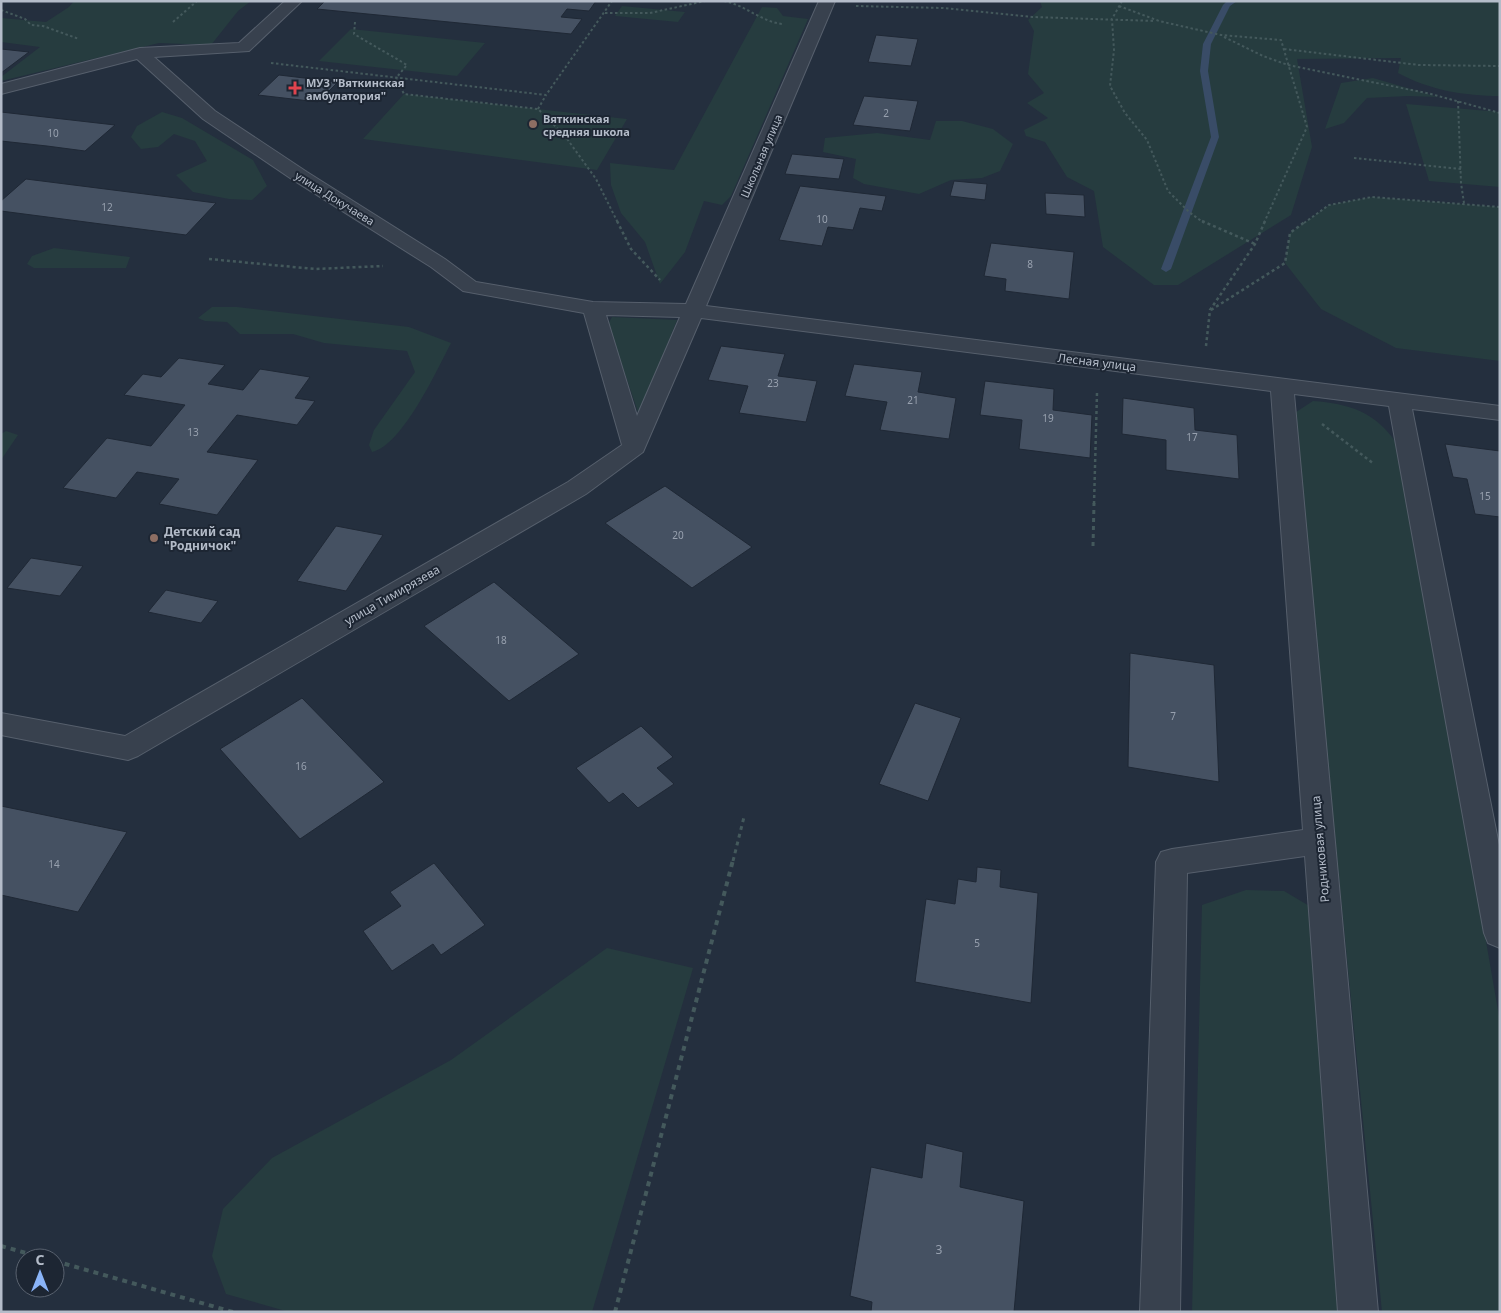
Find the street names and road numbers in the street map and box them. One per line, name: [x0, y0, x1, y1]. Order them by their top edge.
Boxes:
street label: Школьная улица: [737, 112, 785, 200]
street label: улица Докучаева: [292, 168, 378, 228]
street label: Лесная улица: [1057, 349, 1137, 375]
street label: улица Тимирязева: [341, 561, 443, 629]
street label: Родниковая улица: [1307, 795, 1333, 903]

